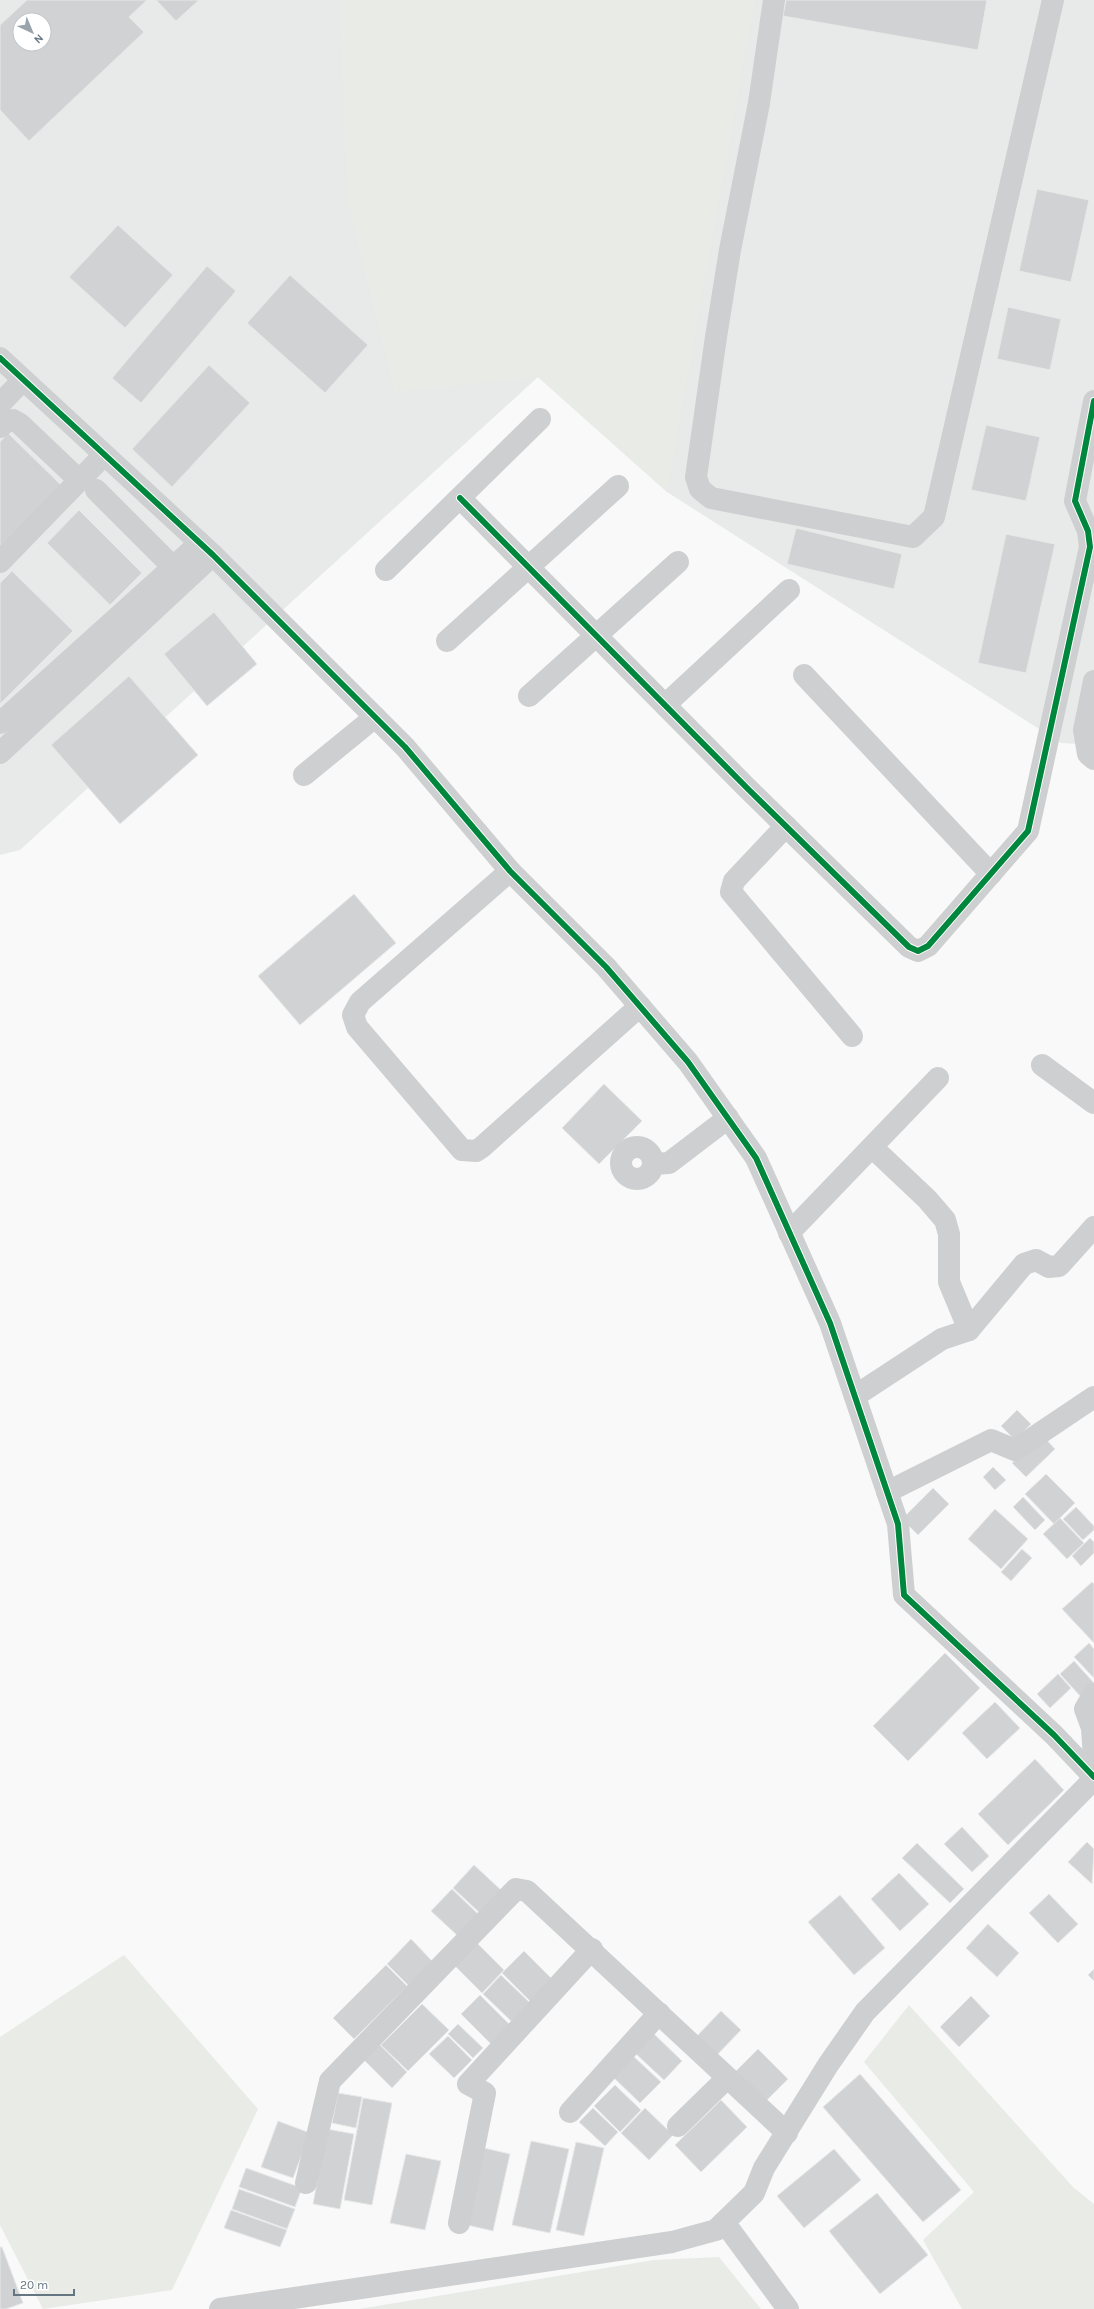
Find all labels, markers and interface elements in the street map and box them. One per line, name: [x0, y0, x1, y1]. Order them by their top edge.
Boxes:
north arrow: [12, 12, 52, 52]
text: N: [31, 31, 46, 46]
scale bar: [14, 2271, 74, 2297]
text: 20 m: [20, 2278, 48, 2292]

